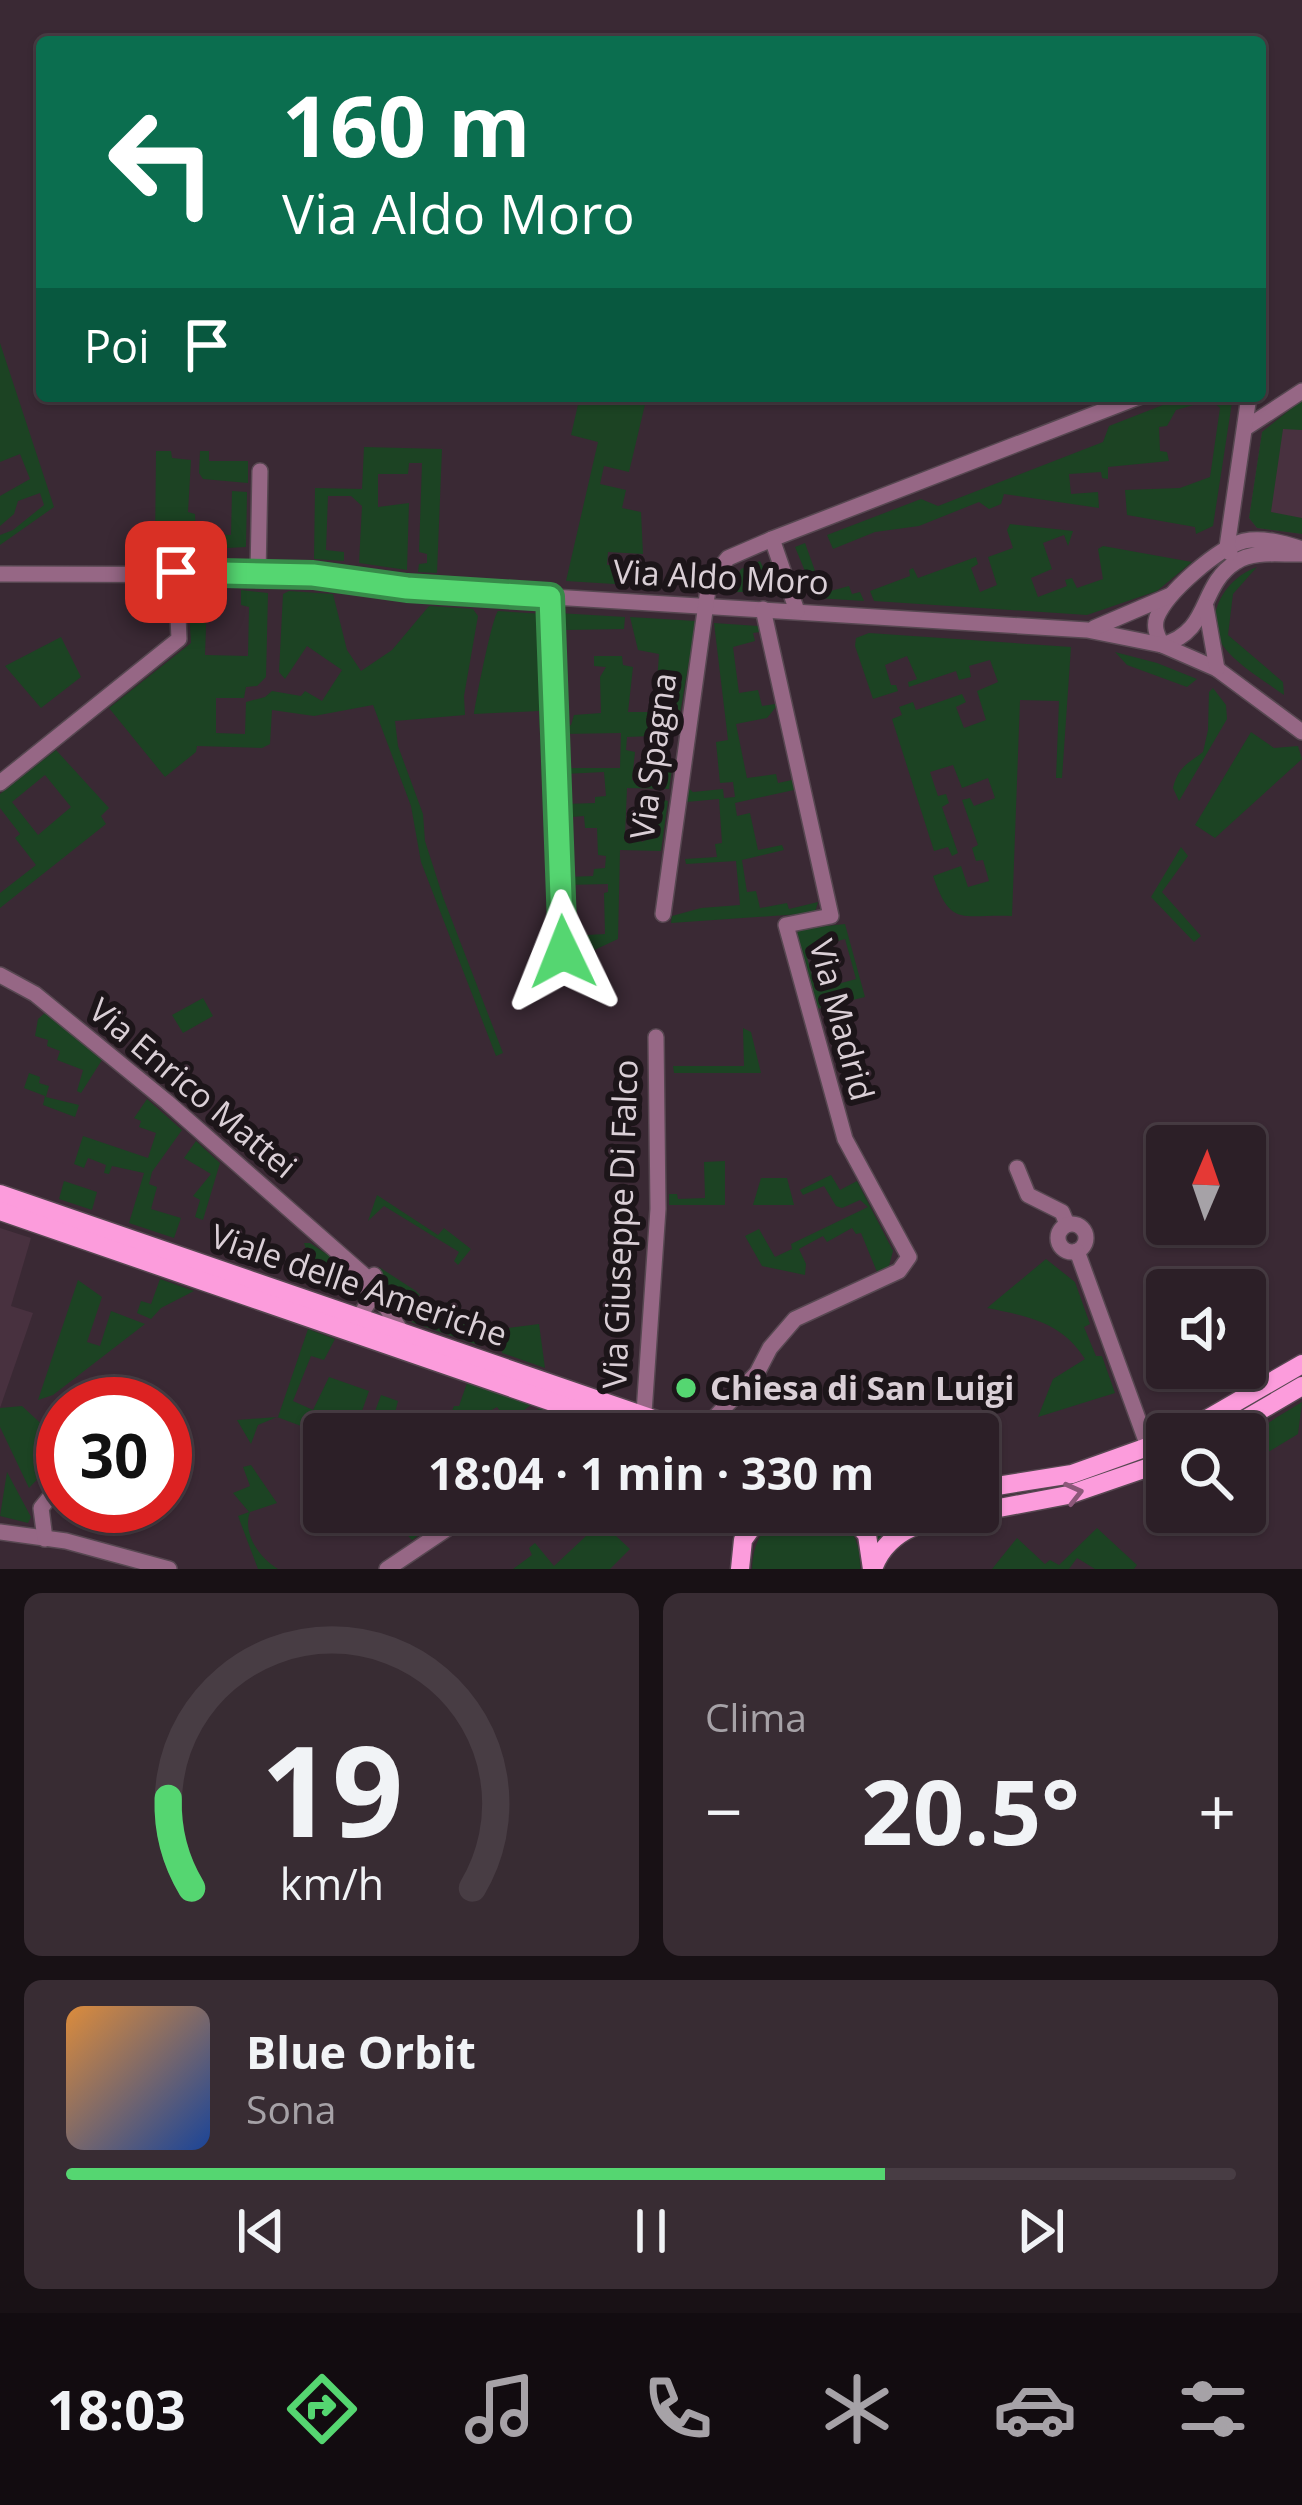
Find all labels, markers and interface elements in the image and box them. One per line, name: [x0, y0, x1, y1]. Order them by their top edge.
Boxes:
text: 160 m: [282, 67, 530, 182]
icon: left: [84, 84, 240, 240]
text: Via Aldo Moro: [282, 176, 635, 250]
icon: arrive: [174, 312, 240, 378]
text: Poi: [84, 315, 150, 376]
pin: [125, 521, 227, 623]
icon: arrive: [143, 539, 209, 605]
street label: Via Aldo Moro: [612, 548, 830, 605]
street label: Via Spagna: [619, 670, 686, 842]
position arrow: [500, 889, 626, 1015]
street label: Via Madrid: [799, 934, 886, 1105]
street label: Via Enrico Mattei: [80, 987, 307, 1188]
street label: Via Giuseppe Di Falco: [591, 1059, 648, 1389]
north arrow: [1146, 1125, 1266, 1245]
map controls: [1146, 1125, 1266, 1533]
street label: Viale delle Americhe: [205, 1213, 513, 1356]
button: sound: [1146, 1269, 1266, 1389]
place label: Chiesa di San Luigi: [710, 1365, 1014, 1410]
marker: Chiesa di San Luigi: [673, 1375, 699, 1401]
speed limit sign: 30: [36, 1377, 192, 1533]
button: search: [1146, 1413, 1266, 1533]
text: 18:04 · 1 min · 330 m: [428, 1442, 874, 1503]
one-way arrow: [1064, 1482, 1084, 1507]
text: Clima: [705, 1690, 807, 1743]
text: 19: [260, 1704, 403, 1874]
text: 20.5°: [861, 1749, 1080, 1871]
text: −: [705, 1765, 743, 1855]
text: +: [1198, 1765, 1236, 1855]
text: km/h: [279, 1853, 384, 1912]
text: Blue Orbit: [246, 2021, 476, 2082]
text: Sona: [246, 2082, 336, 2135]
icon: previous: [228, 2198, 294, 2264]
icon: pause: [618, 2198, 684, 2264]
icon: next: [1008, 2198, 1074, 2264]
icon: directions: [280, 2367, 364, 2451]
icon: music: [458, 2367, 542, 2451]
icon: phone: [636, 2367, 720, 2451]
icon: climate: [815, 2367, 899, 2451]
icon: car: [993, 2367, 1077, 2451]
icon: filters: [1171, 2367, 1255, 2451]
text: 18:03: [47, 2372, 186, 2446]

